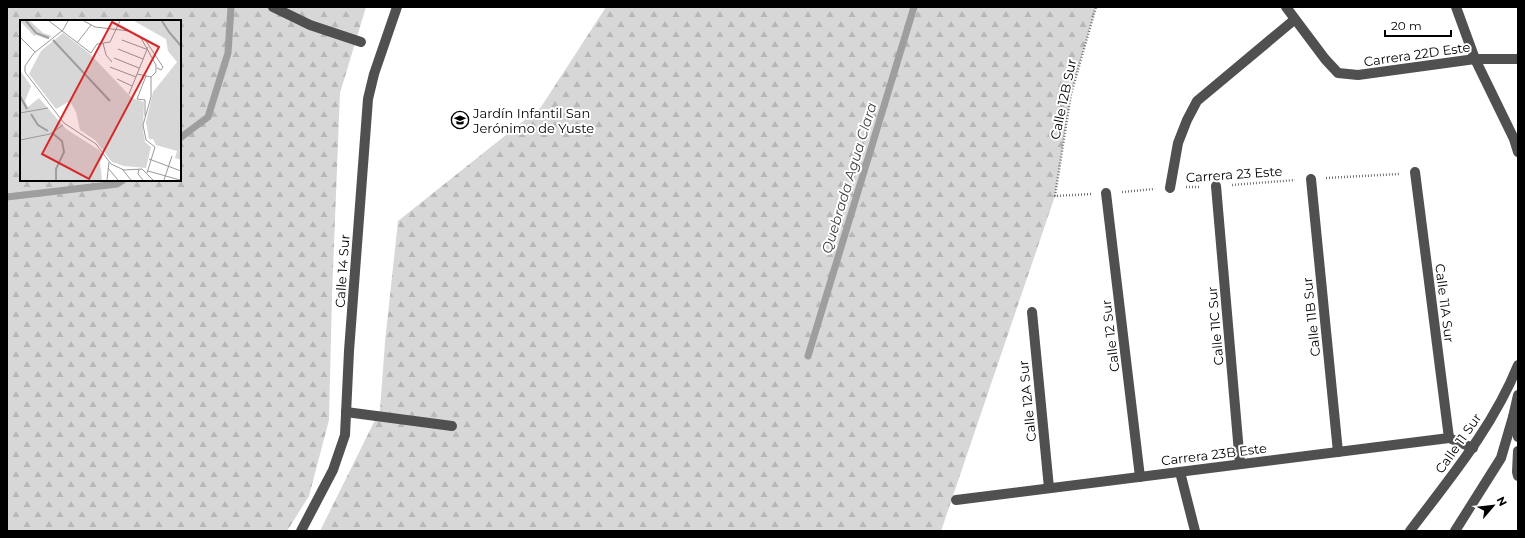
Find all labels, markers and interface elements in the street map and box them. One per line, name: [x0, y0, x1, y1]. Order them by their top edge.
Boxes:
scale bar: [1385, 12, 1451, 38]
text: 20 m: [1391, 18, 1422, 33]
inset map: [20, 20, 181, 181]
street label: Carrera 22D Este: [1363, 39, 1471, 69]
street label: Calle 12B Sur: [1047, 57, 1079, 141]
water label: Quebrada Agua Clara: [817, 100, 881, 256]
place label: Jardín Infantil San Jerónimo de Yuste: [472, 105, 594, 136]
school or university icon: Jardín Infantil San Jerónimo de Yuste: [450, 110, 470, 130]
street label: Carrera 23 Este: [1185, 163, 1283, 185]
street label: Calle 14 Sur: [331, 234, 353, 308]
street label: Calle 11A Sur: [1432, 263, 1458, 343]
street label: Calle 11B Sur: [1299, 277, 1323, 357]
street label: Calle 11C Sur: [1204, 286, 1226, 366]
street label: Calle 12 Sur: [1098, 299, 1122, 373]
street label: Calle 12A Sur: [1015, 359, 1039, 443]
street label: Calle 11 Sur: [1431, 410, 1485, 476]
street label: Carrera 23B Este: [1160, 440, 1268, 468]
north arrow: [1473, 486, 1513, 526]
text: N: [1494, 494, 1510, 509]

